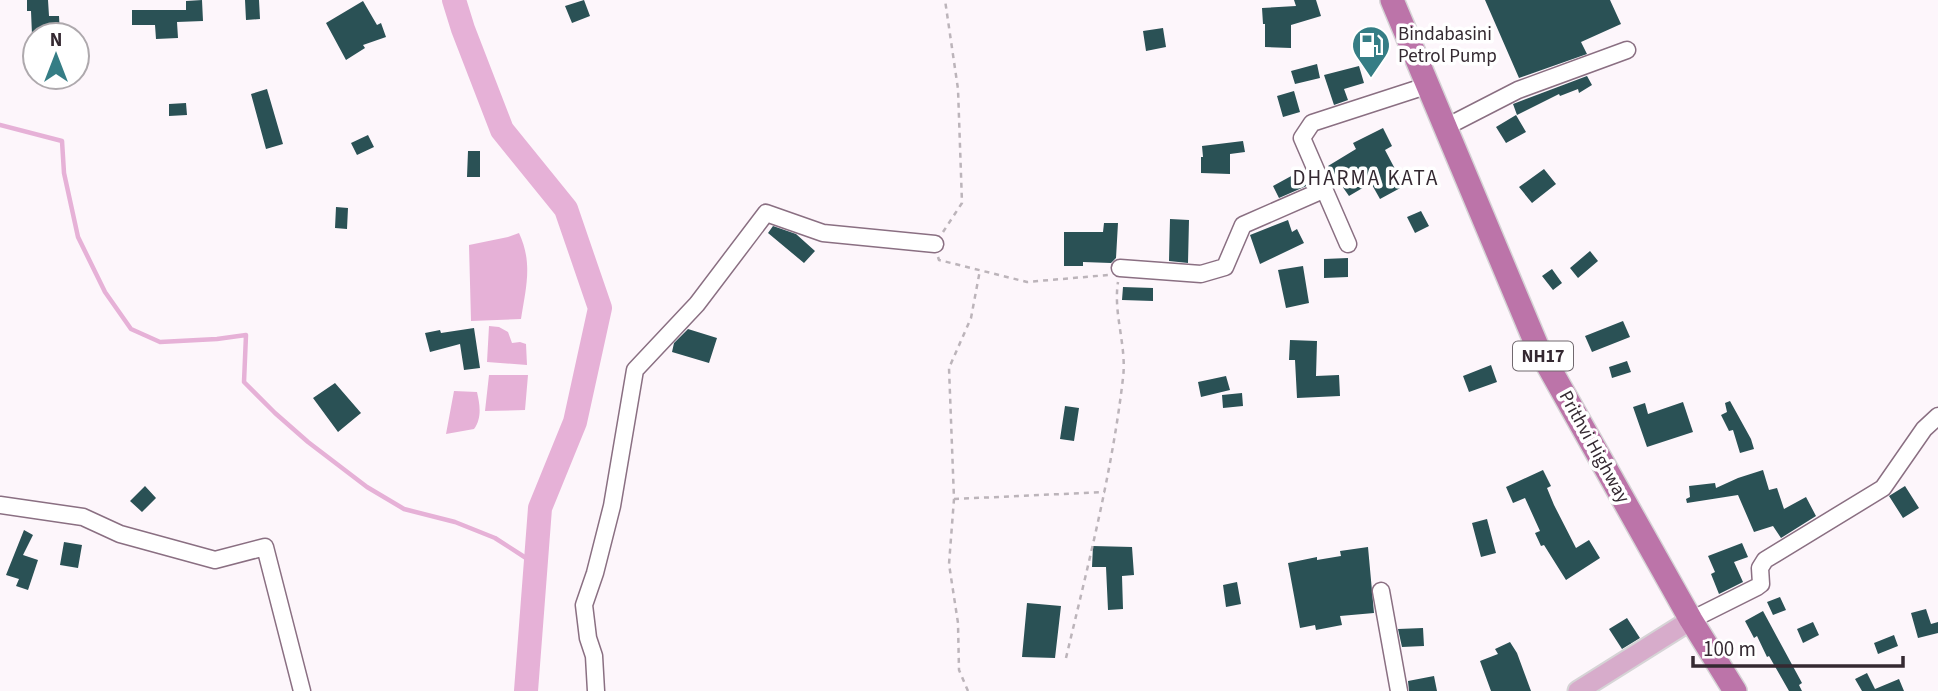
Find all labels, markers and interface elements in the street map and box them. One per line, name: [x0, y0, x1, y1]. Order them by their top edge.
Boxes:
north arrow: [21, 21, 91, 91]
place label: Bindabasini Petrol Pump: [1398, 21, 1497, 70]
fuel station icon: Bindabasini Petrol Pump: [1350, 24, 1392, 79]
text: N: [50, 27, 62, 54]
district label: DHARMA KATA: [1293, 163, 1439, 193]
road number: NH17: [1513, 342, 1573, 370]
street label: Prithvi Highway: [1552, 386, 1636, 508]
scale bar: [1693, 624, 1903, 668]
text: 100 m: [1703, 634, 1756, 664]

